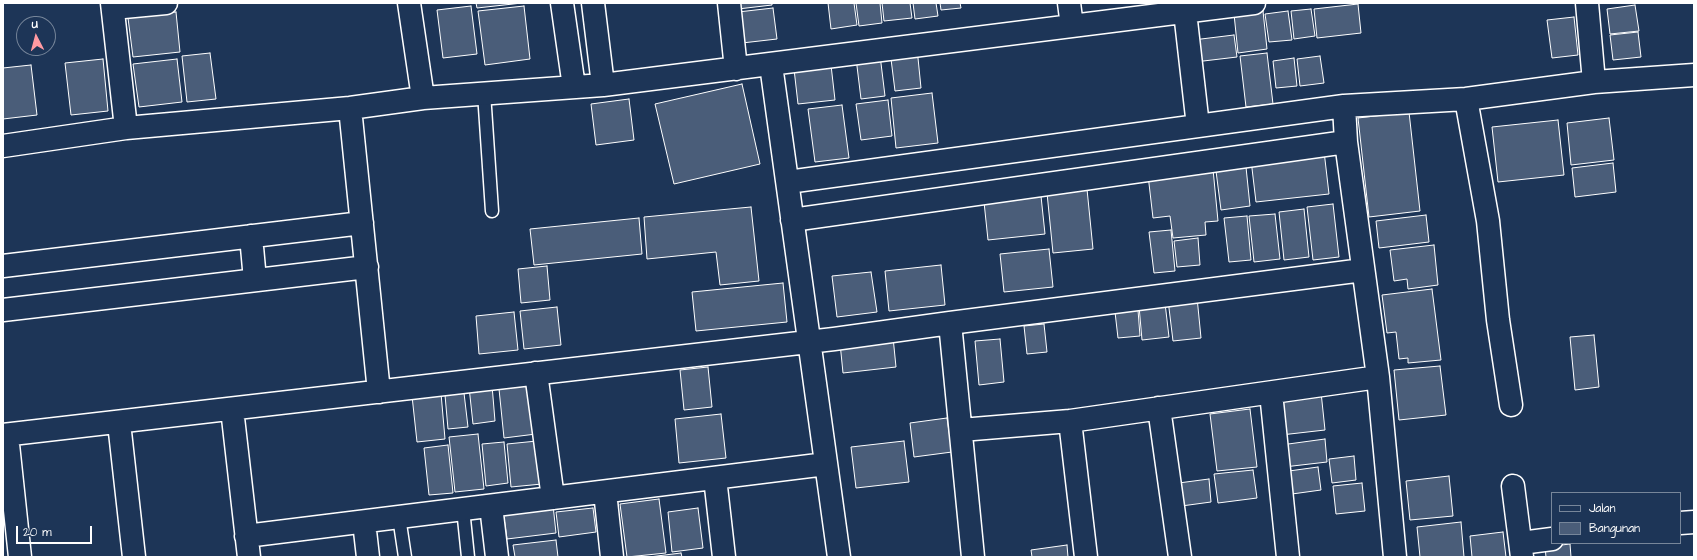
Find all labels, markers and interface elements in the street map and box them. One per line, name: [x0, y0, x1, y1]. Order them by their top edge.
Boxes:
north arrow: [16, 16, 56, 56]
text: U: [31, 17, 39, 32]
legend: [1551, 492, 1681, 544]
text: Jalan: [1589, 500, 1615, 517]
scale bar: [18, 518, 94, 544]
text: Bangunan: [1589, 520, 1640, 537]
text: 20 m: [23, 524, 52, 541]

